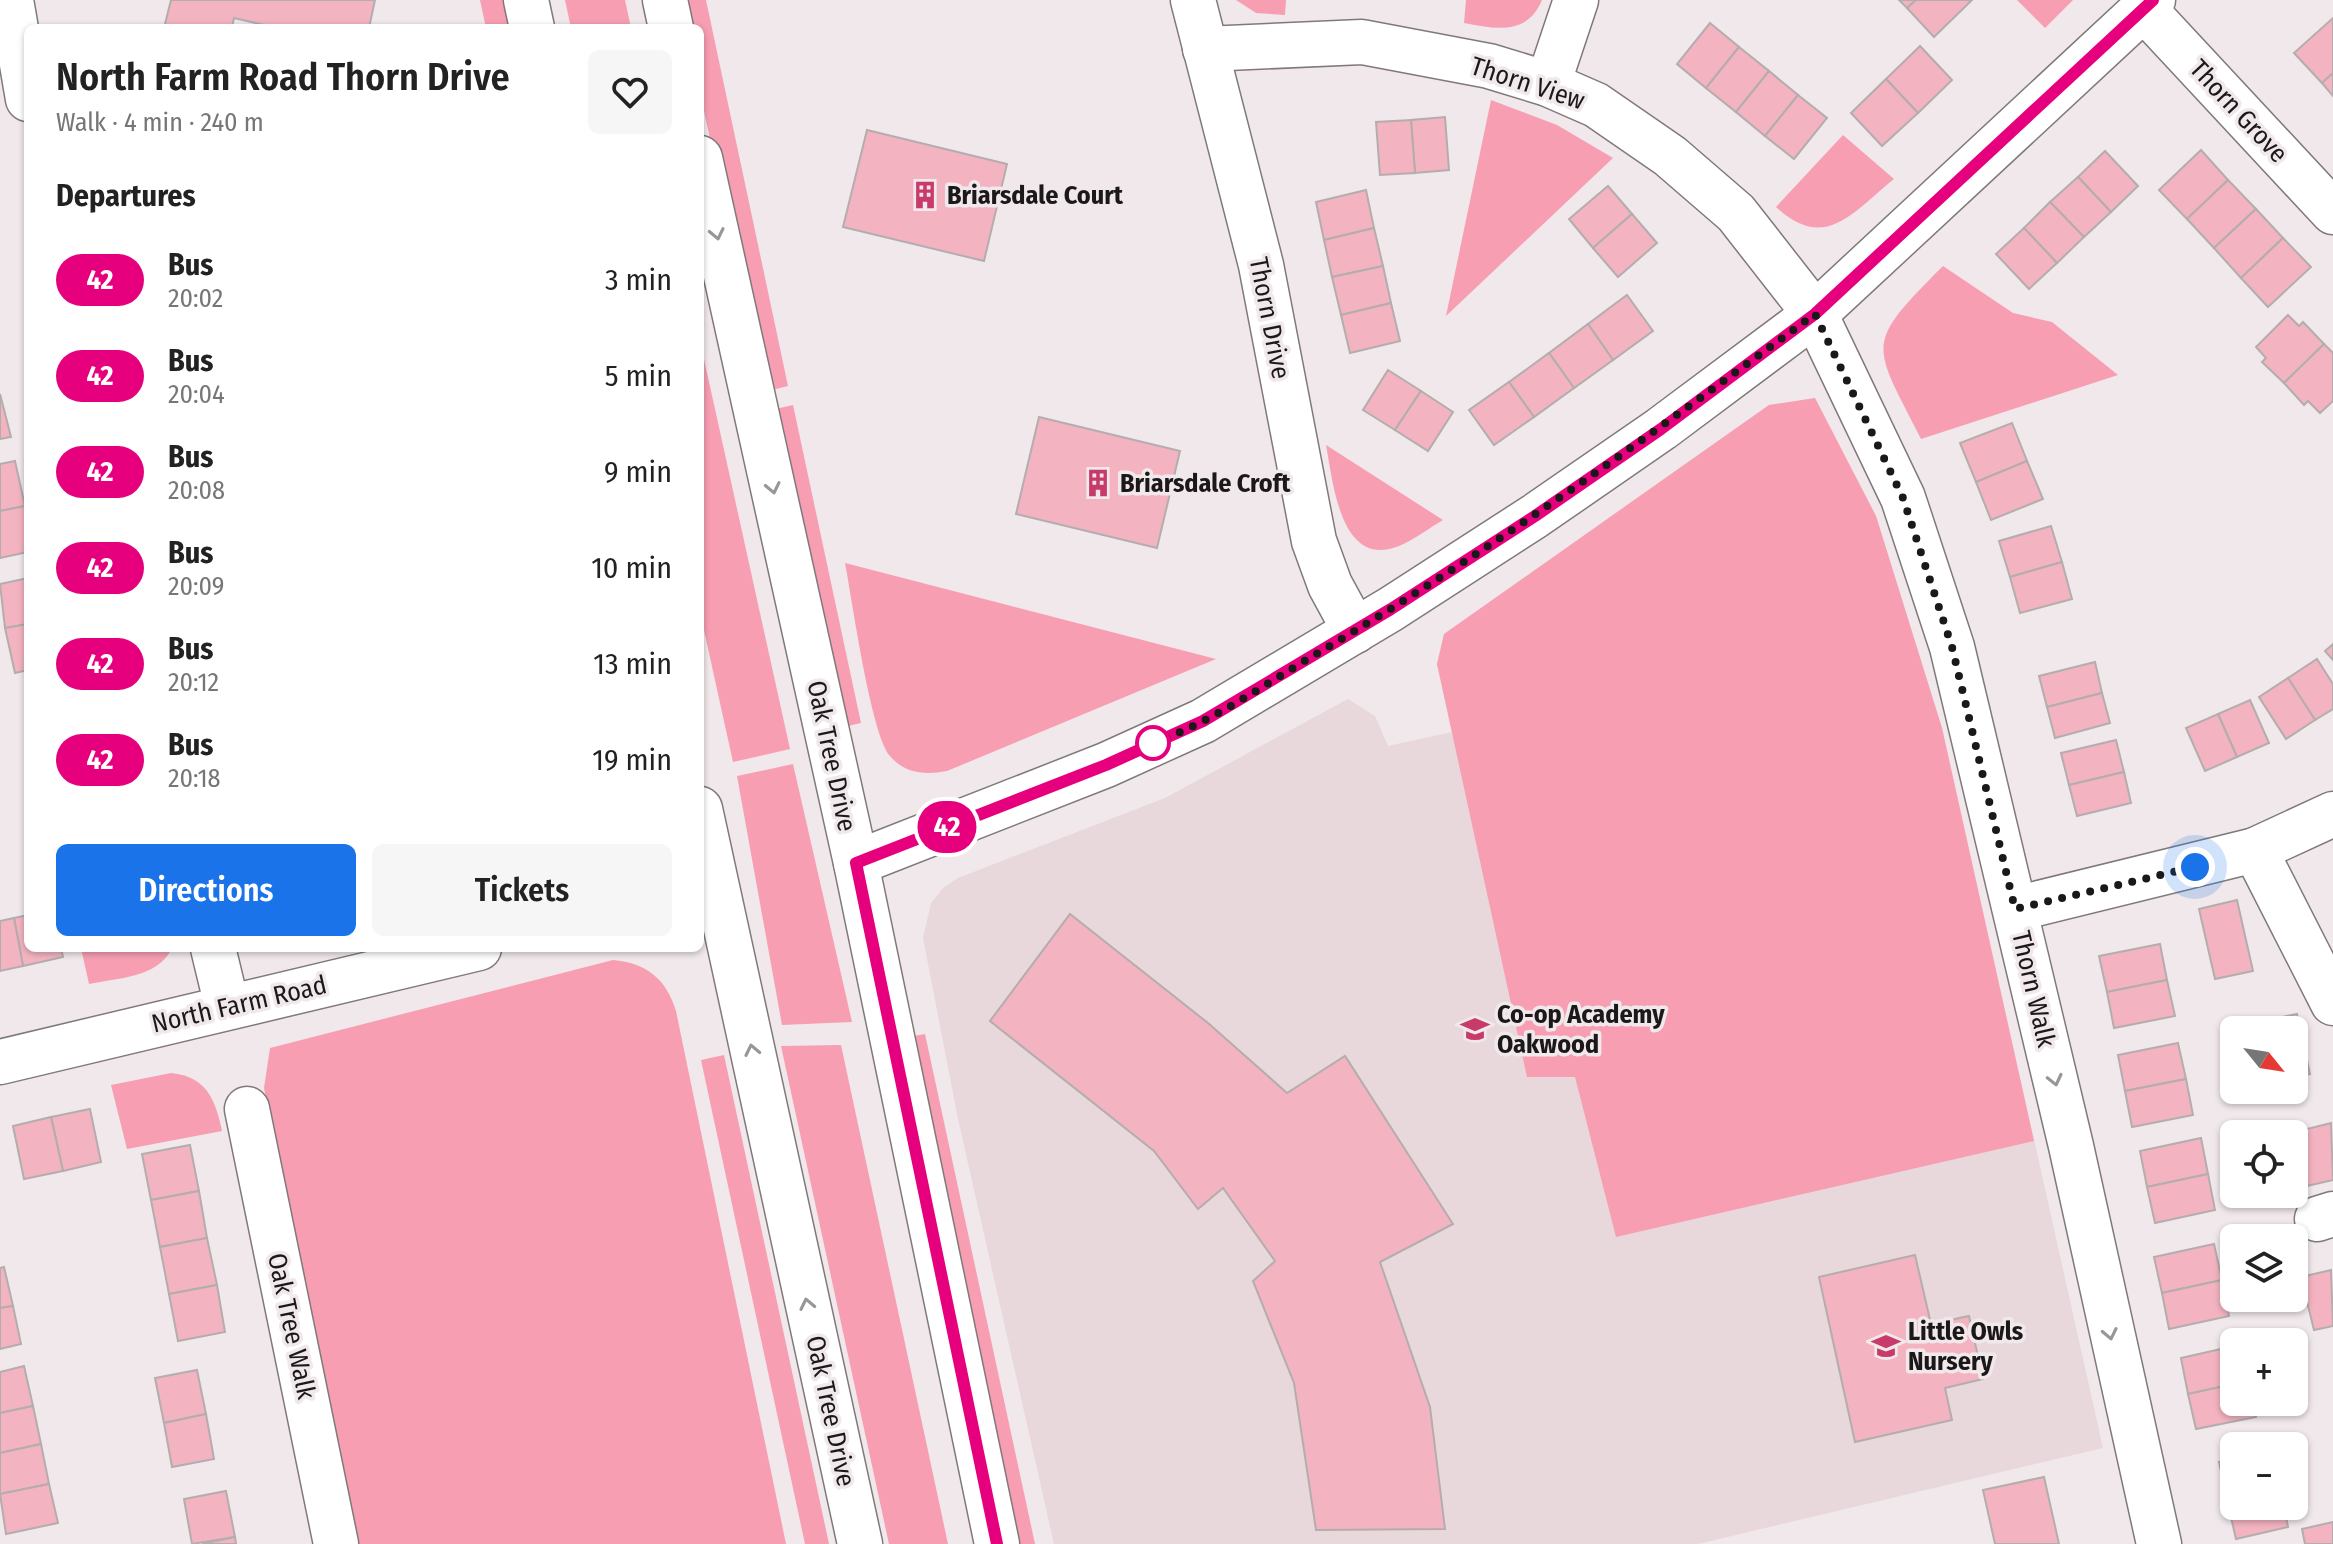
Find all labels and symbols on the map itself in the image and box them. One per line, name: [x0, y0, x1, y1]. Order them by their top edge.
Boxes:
street label: Thorn View: [1467, 51, 1589, 116]
street label: Thorn Grove: [2183, 53, 2294, 169]
building icon: Briarsdale Court: [910, 180, 940, 210]
place label: Briarsdale Court: [947, 180, 1124, 211]
one-way arrow: [708, 227, 725, 241]
street label: Thorn Drive: [1243, 255, 1296, 382]
building icon: Briarsdale Croft: [1083, 468, 1113, 498]
place label: Briarsdale Croft: [1120, 468, 1291, 499]
one-way arrow: [764, 481, 781, 494]
street label: Oak Tree Drive: [800, 678, 863, 834]
unlabelled marker: [1136, 726, 1170, 760]
line badge: 42: [911, 801, 983, 853]
your location: [2175, 847, 2215, 887]
street label: Thorn Walk: [2005, 928, 2062, 1051]
street label: North Farm Road: [149, 969, 330, 1040]
place label: Co-op Academy Oakwood: [1497, 999, 1665, 1060]
school or university icon: Co-op Academy Oakwood: [1460, 1014, 1490, 1044]
north arrow: [2220, 1016, 2308, 1104]
one-way arrow: [744, 1043, 761, 1057]
one-way arrow: [2046, 1072, 2063, 1086]
street label: Oak Tree Walk: [261, 1250, 322, 1403]
one-way arrow: [799, 1297, 816, 1311]
place label: Little Owls Nursery: [1908, 1316, 2023, 1377]
one-way arrow: [2101, 1326, 2118, 1340]
school or university icon: Little Owls Nursery: [1871, 1331, 1901, 1361]
street label: Oak Tree Drive: [799, 1333, 862, 1489]

